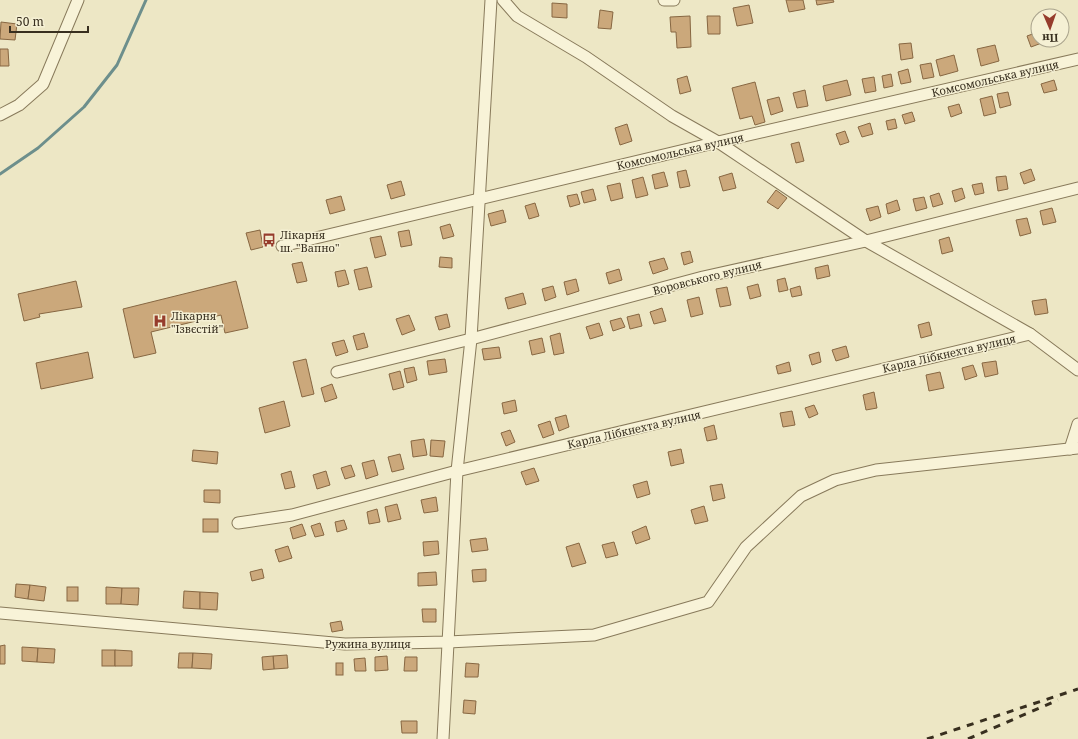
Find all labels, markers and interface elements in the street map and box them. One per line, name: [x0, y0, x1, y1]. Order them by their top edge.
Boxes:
scale bar: [10, 8, 88, 34]
north arrow: [1030, 8, 1070, 48]
text: 50 m: [16, 13, 44, 30]
text: Пн: [1041, 31, 1059, 46]
street label: Комсомольська вулиця: [930, 56, 1060, 100]
street label: Комсомольська вулиця: [615, 129, 745, 173]
place label: Лікарня ш. "Вапно": [280, 227, 339, 255]
bus stop icon: Лікарня ш. "Вапно": [261, 232, 277, 248]
street label: Воровського вулиця: [651, 256, 763, 298]
place label: Лікарня "Ізвєстій": [171, 308, 223, 336]
hospital icon: Лікарня "Ізвєстій": [152, 313, 168, 329]
street label: Карла Лібкнехта вулиця: [881, 330, 1017, 376]
street label: Карла Лібкнехта вулиця: [566, 406, 702, 452]
street label: Ружина вулиця: [325, 636, 411, 651]

